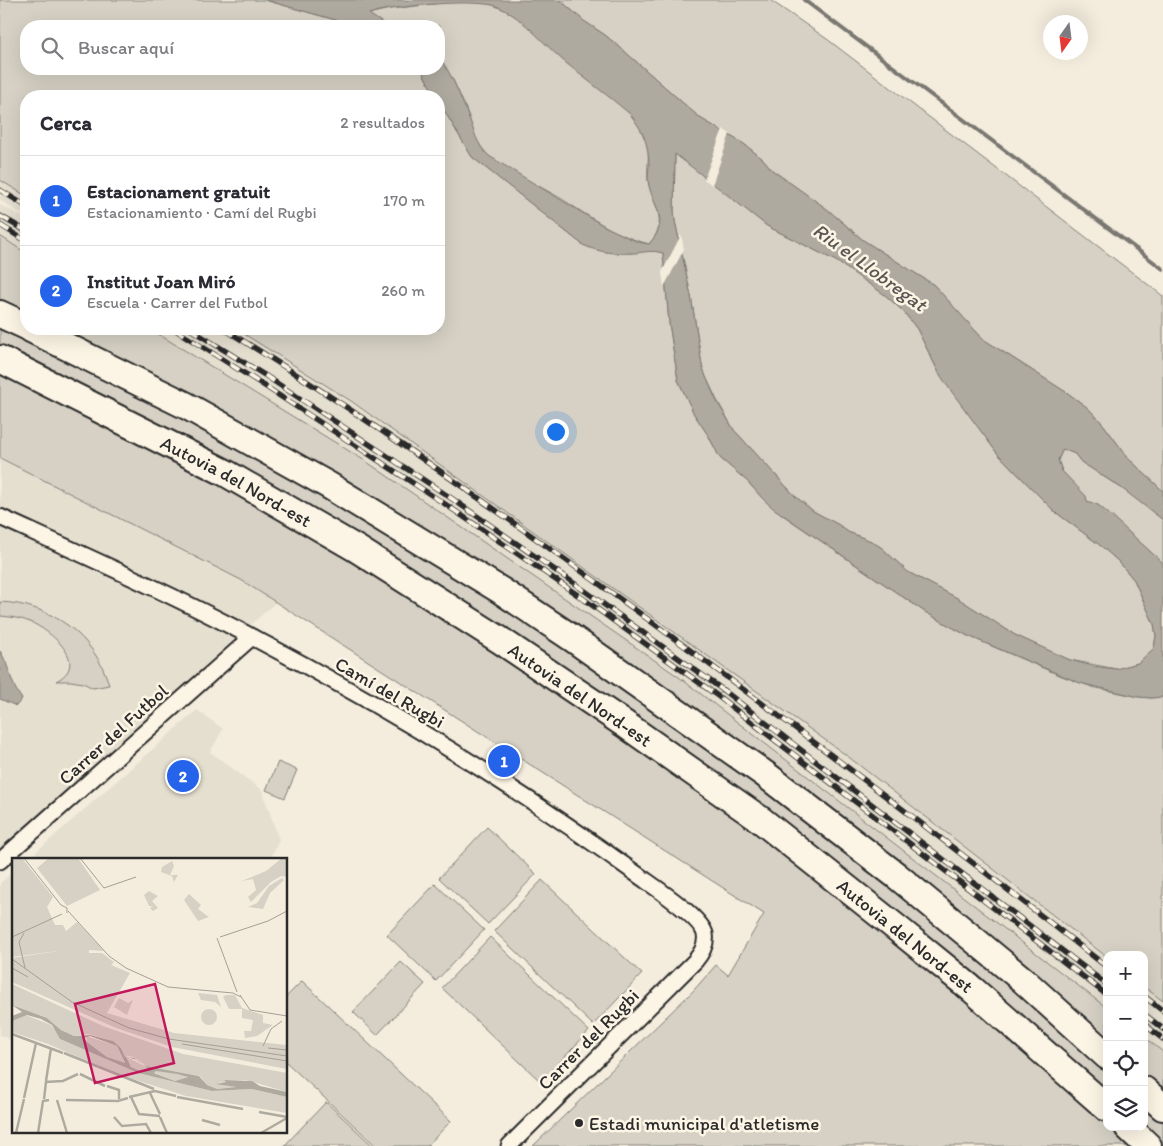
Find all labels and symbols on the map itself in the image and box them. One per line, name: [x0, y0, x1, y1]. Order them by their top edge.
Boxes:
north arrow: [1043, 15, 1088, 60]
water label: Riu el Llobregat: [809, 218, 933, 317]
your location: [543, 419, 569, 445]
street label: Autovia del Nord-est: [157, 431, 315, 532]
street label: Autovia del Nord-est: [504, 638, 656, 752]
street label: Camí del Rugbi: [331, 652, 449, 733]
street label: Carrer del Futbol: [54, 679, 173, 789]
pin: 1: [488, 742, 520, 780]
pin: 2: [167, 757, 199, 795]
inset map: [12, 858, 288, 1134]
street label: Autovia del Nord-est: [832, 874, 978, 998]
street label: Carrer del Rugbi: [533, 984, 644, 1095]
place label: Estadi municipal d'atletisme: [589, 1112, 819, 1135]
marker: Estadi municipal d'atletisme: [573, 1117, 585, 1129]

